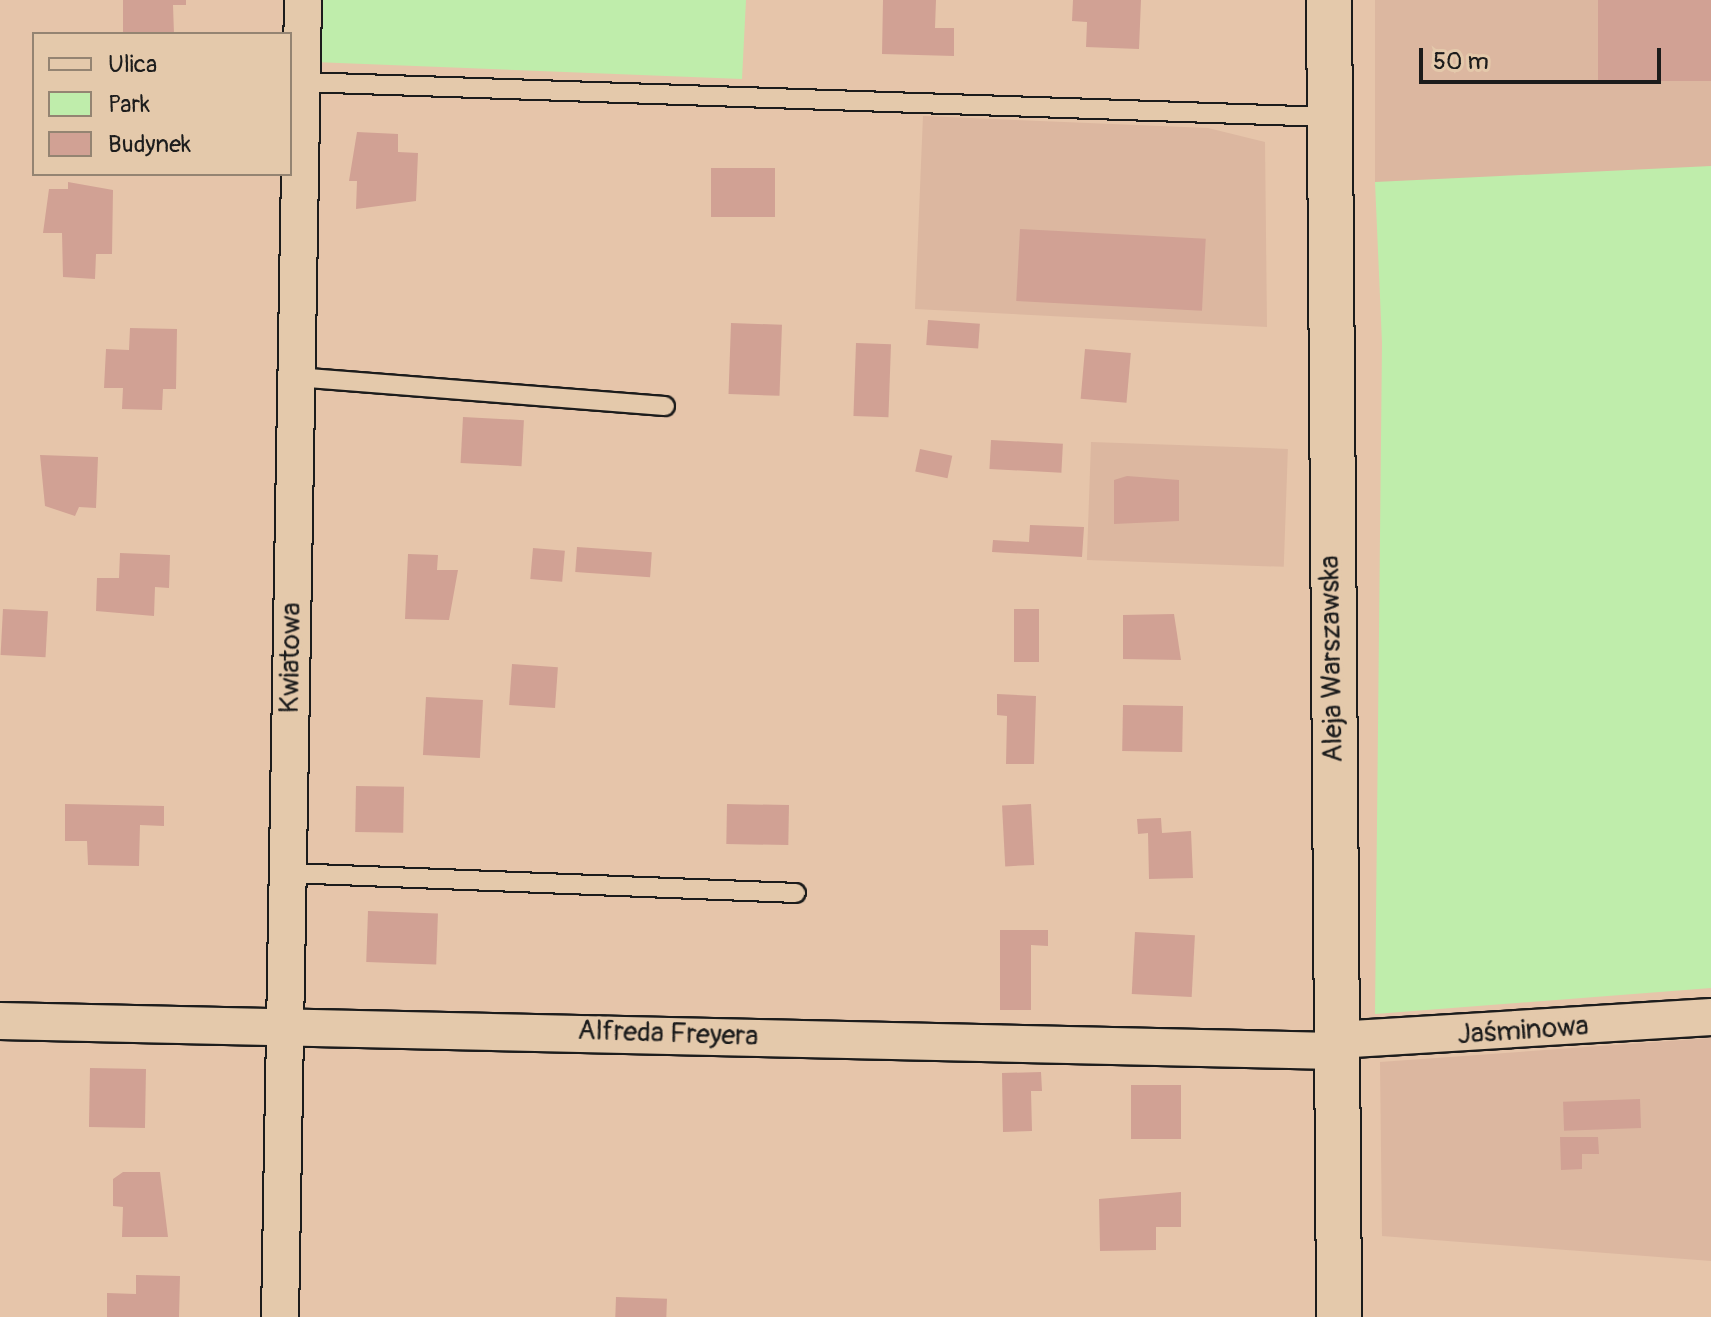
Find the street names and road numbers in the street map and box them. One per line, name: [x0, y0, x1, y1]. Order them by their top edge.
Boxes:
street label: Aleja Warszawska: [1313, 555, 1351, 763]
street label: Kwiatowa: [273, 602, 309, 714]
street label: Jaśminowa: [1456, 1010, 1590, 1052]
street label: Alfreda Freyera: [577, 1014, 759, 1054]

